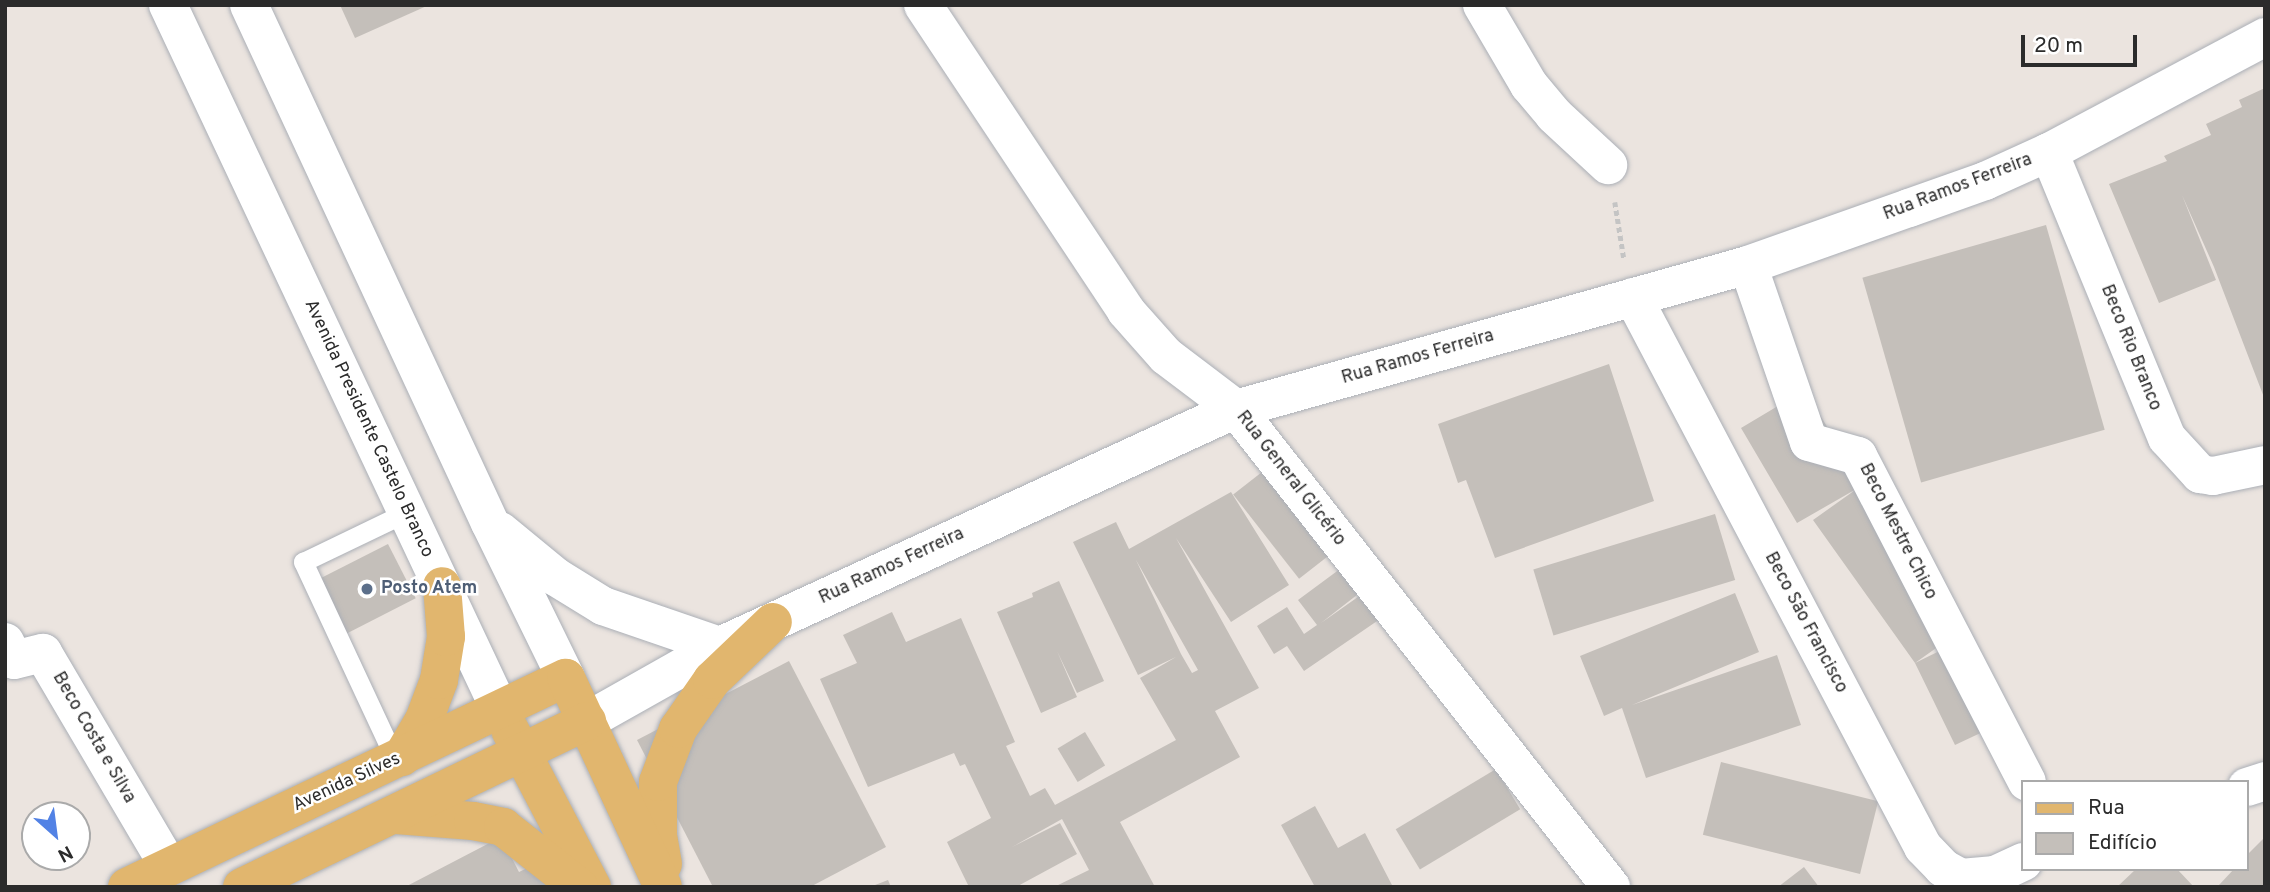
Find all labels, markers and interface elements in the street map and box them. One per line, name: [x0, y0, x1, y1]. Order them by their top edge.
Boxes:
scale bar: [2025, 21, 2140, 65]
text: 20 m: [2034, 33, 2083, 60]
street label: Rua Ramos Ferreira: [1881, 150, 2035, 226]
street label: Beco Rio Branco: [2095, 282, 2165, 414]
street label: Avenida Presidente Castelo Branco: [299, 297, 437, 561]
street label: Rua Ramos Ferreira: [1339, 326, 1497, 390]
street label: Rua General Glicério: [1231, 407, 1349, 551]
street label: Beco Mestre Chico: [1853, 460, 1941, 604]
street label: Rua Ramos Ferreira: [816, 524, 968, 610]
street label: Beco São Francisco: [1759, 549, 1851, 697]
place label: Posto Atem: [381, 578, 478, 600]
marker: Posto Atem: [359, 581, 375, 597]
street label: Beco Costa e Silva: [47, 669, 139, 807]
street label: Avenida Silves: [290, 749, 404, 817]
legend: [2022, 780, 2249, 871]
text: Rua: [2088, 795, 2125, 822]
north arrow: [21, 801, 91, 871]
text: Edifício: [2088, 830, 2157, 857]
text: N: [53, 839, 77, 867]

